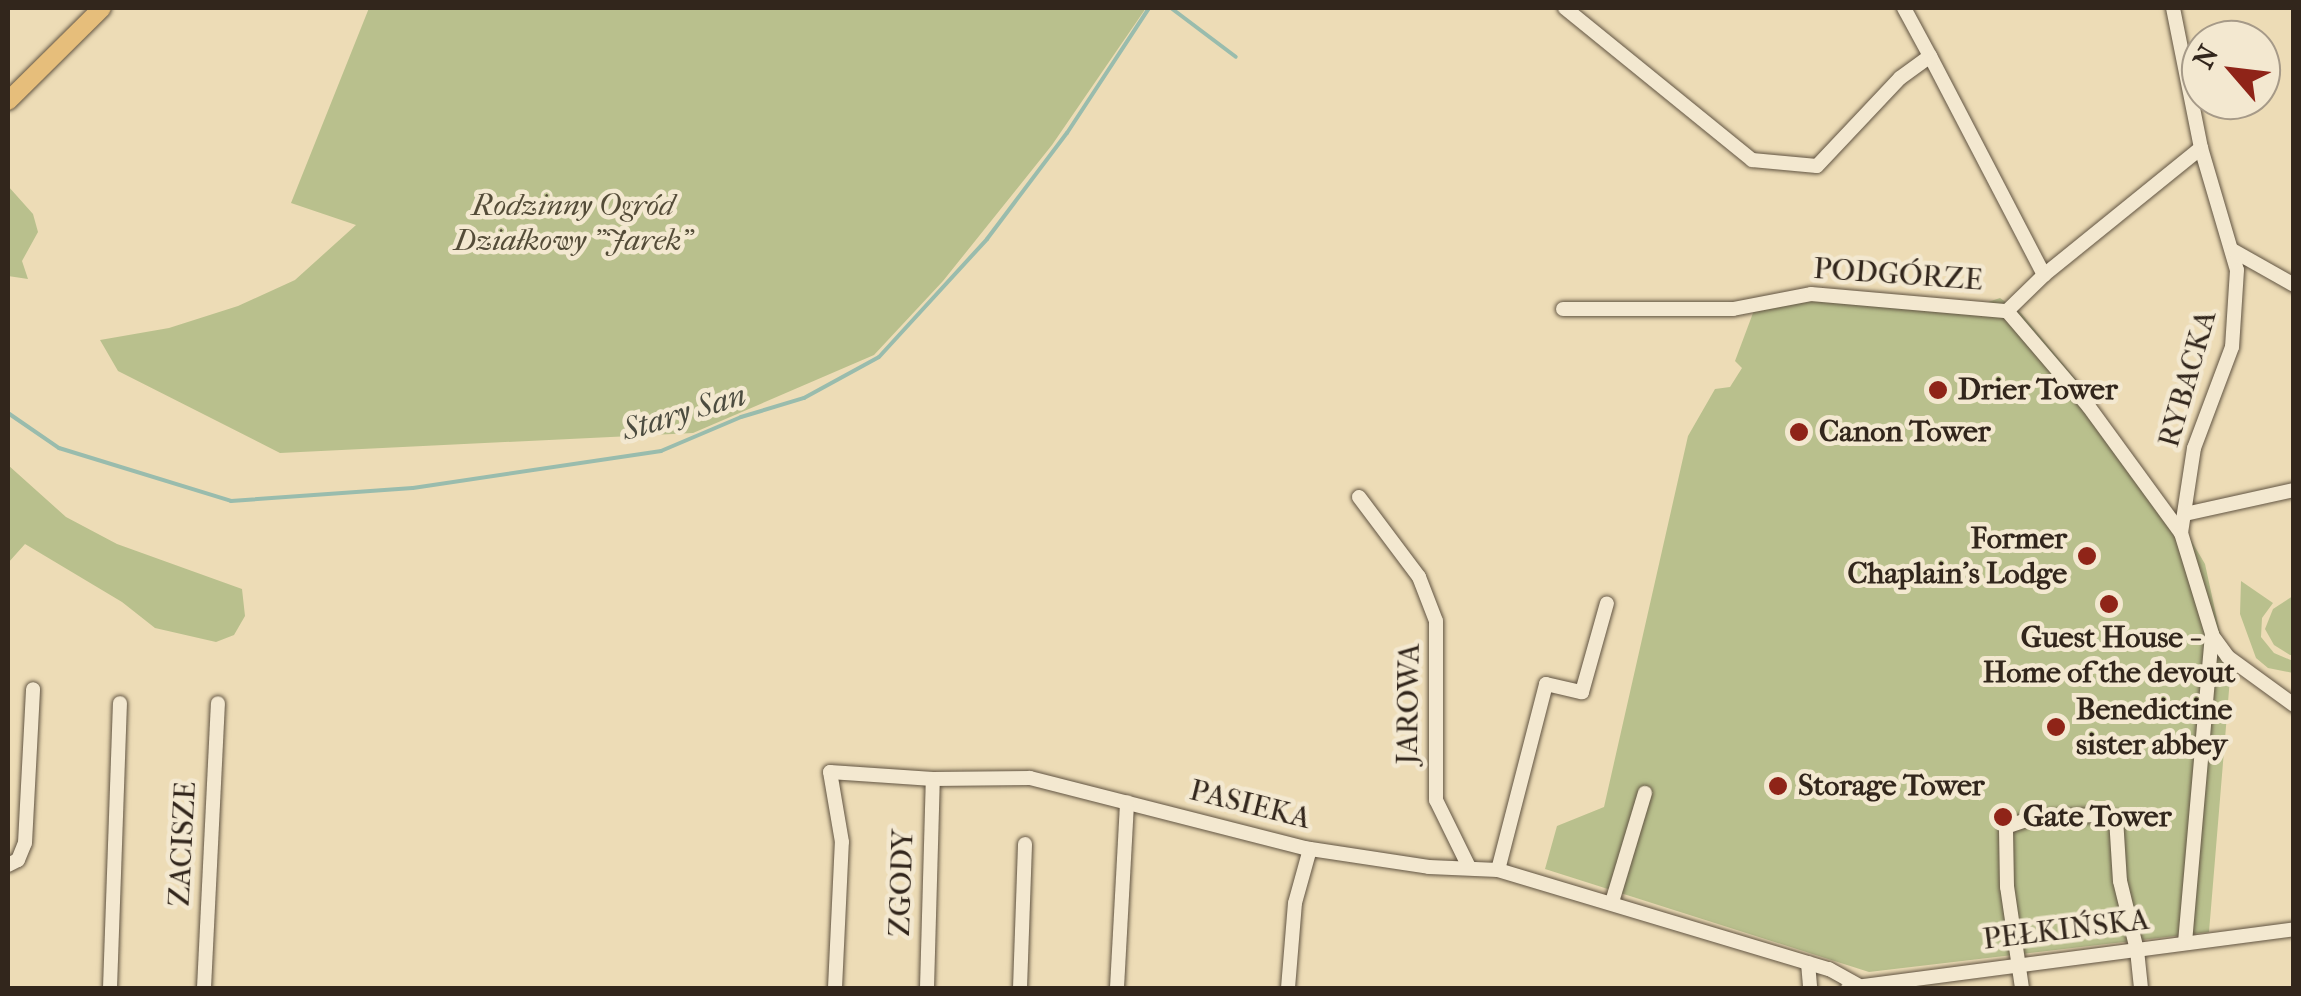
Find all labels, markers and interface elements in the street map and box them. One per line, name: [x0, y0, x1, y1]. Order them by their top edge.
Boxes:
north arrow: [2181, 20, 2281, 120]
text: N: [2186, 39, 2225, 74]
park label: Rodzinny Ogród Działkowy "Jarek": [454, 188, 692, 258]
street label: PODGÓRZE: [1812, 251, 1984, 299]
street label: RYBACKA: [2151, 306, 2225, 452]
place label: Drier Tower: [1958, 372, 2118, 408]
water label: Stary San: [617, 376, 751, 450]
marker: Drier Tower: [1927, 379, 1949, 401]
place label: Canon Tower: [1819, 414, 1991, 450]
marker: Canon Tower: [1788, 421, 1810, 443]
place label: Former Chaplain's Lodge: [1847, 521, 2067, 592]
marker: Former Chaplain's Lodge: [2076, 545, 2098, 567]
marker: Guest House - Home of the devout: [2098, 593, 2120, 615]
place label: Guest House - Home of the devout: [1983, 620, 2235, 690]
street label: JAROWA: [1390, 643, 1428, 765]
place label: Benedictine sister abbey: [2076, 692, 2232, 762]
marker: Benedictine sister abbey: [2045, 716, 2067, 738]
place label: Storage Tower: [1798, 768, 1985, 804]
street label: PASIEKA: [1186, 773, 1314, 837]
marker: Storage Tower: [1767, 775, 1789, 797]
street label: ZACISZE: [162, 781, 204, 907]
place label: Gate Tower: [2023, 799, 2171, 835]
marker: Gate Tower: [1992, 806, 2014, 828]
street label: ZGODY: [882, 829, 922, 937]
street label: PEŁKIŃSKA: [1981, 902, 2151, 958]

